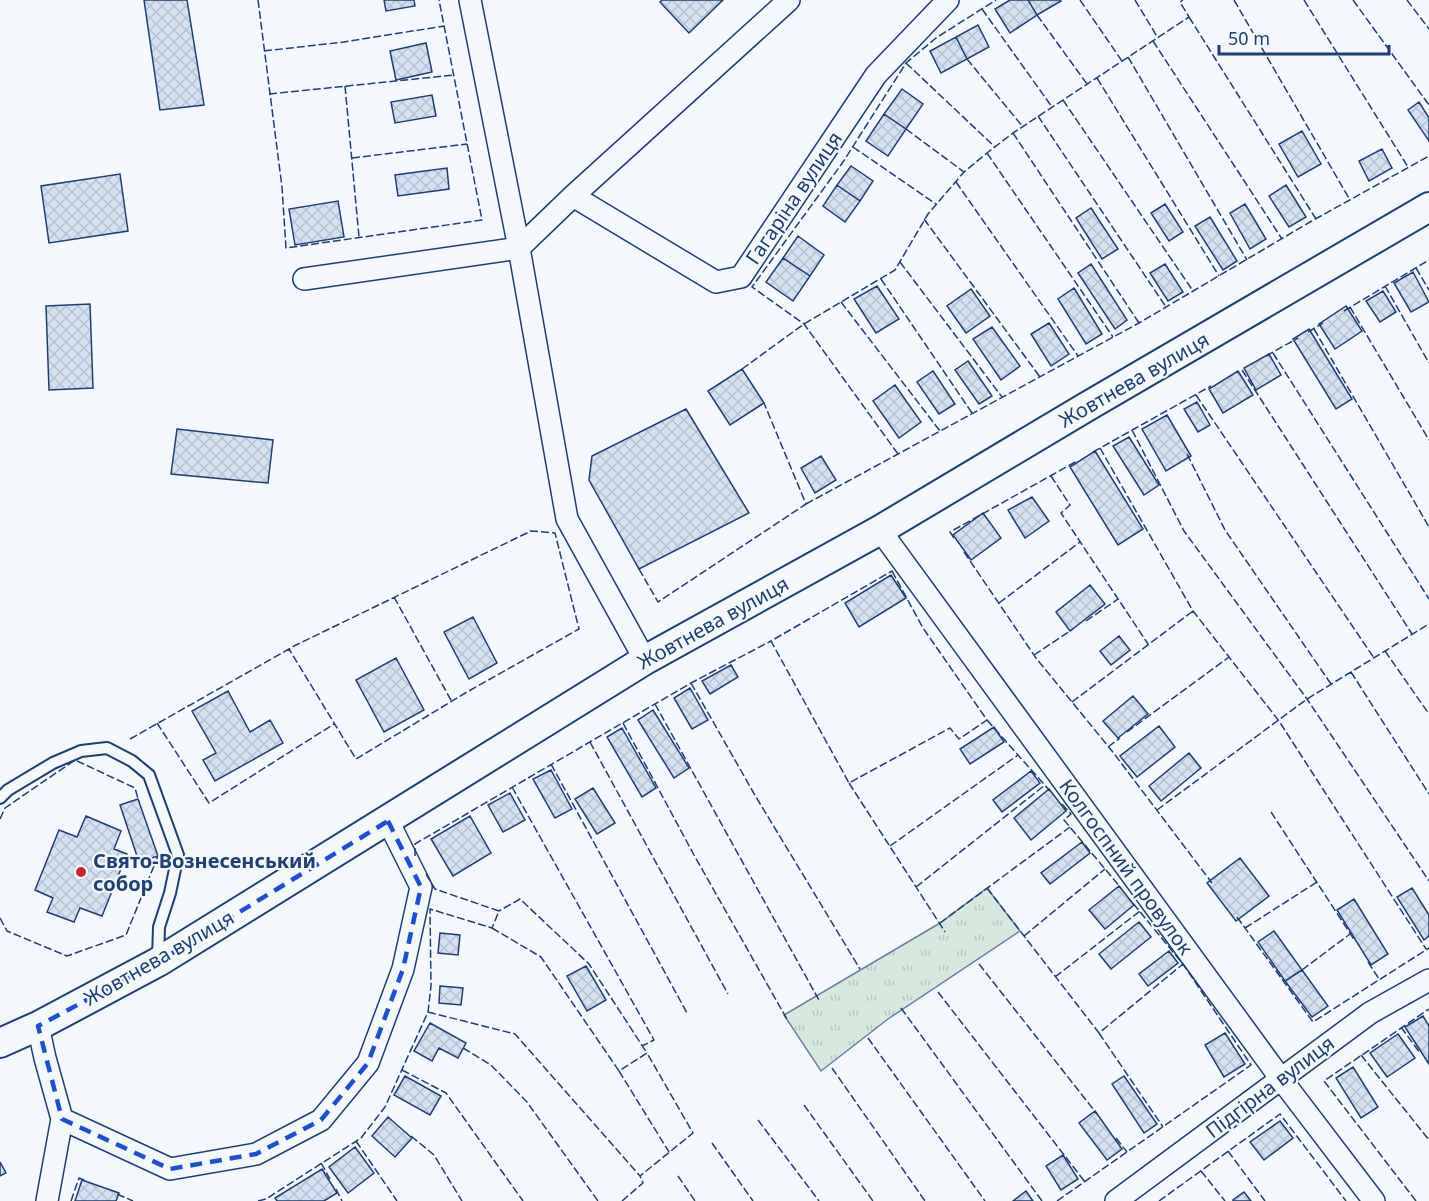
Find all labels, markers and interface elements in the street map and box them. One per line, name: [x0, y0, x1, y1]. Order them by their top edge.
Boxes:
scale bar: [1219, 18, 1388, 56]
text: 50 m: [1228, 26, 1270, 50]
street label: Гагаріна вулиця: [739, 126, 848, 269]
street label: Жовтнева вулиця: [1054, 326, 1214, 434]
street label: Жовтнева вулиця: [632, 570, 793, 675]
street label: Колгоспний провулок: [1053, 773, 1200, 960]
place label: Свято-Вознесенський собор: [93, 847, 316, 897]
marker: Свято-Вознесенський собор: [74, 865, 88, 879]
street label: Жовтнева вулиця: [79, 904, 239, 1012]
street label: Підгірна вулиця: [1200, 1029, 1340, 1144]

